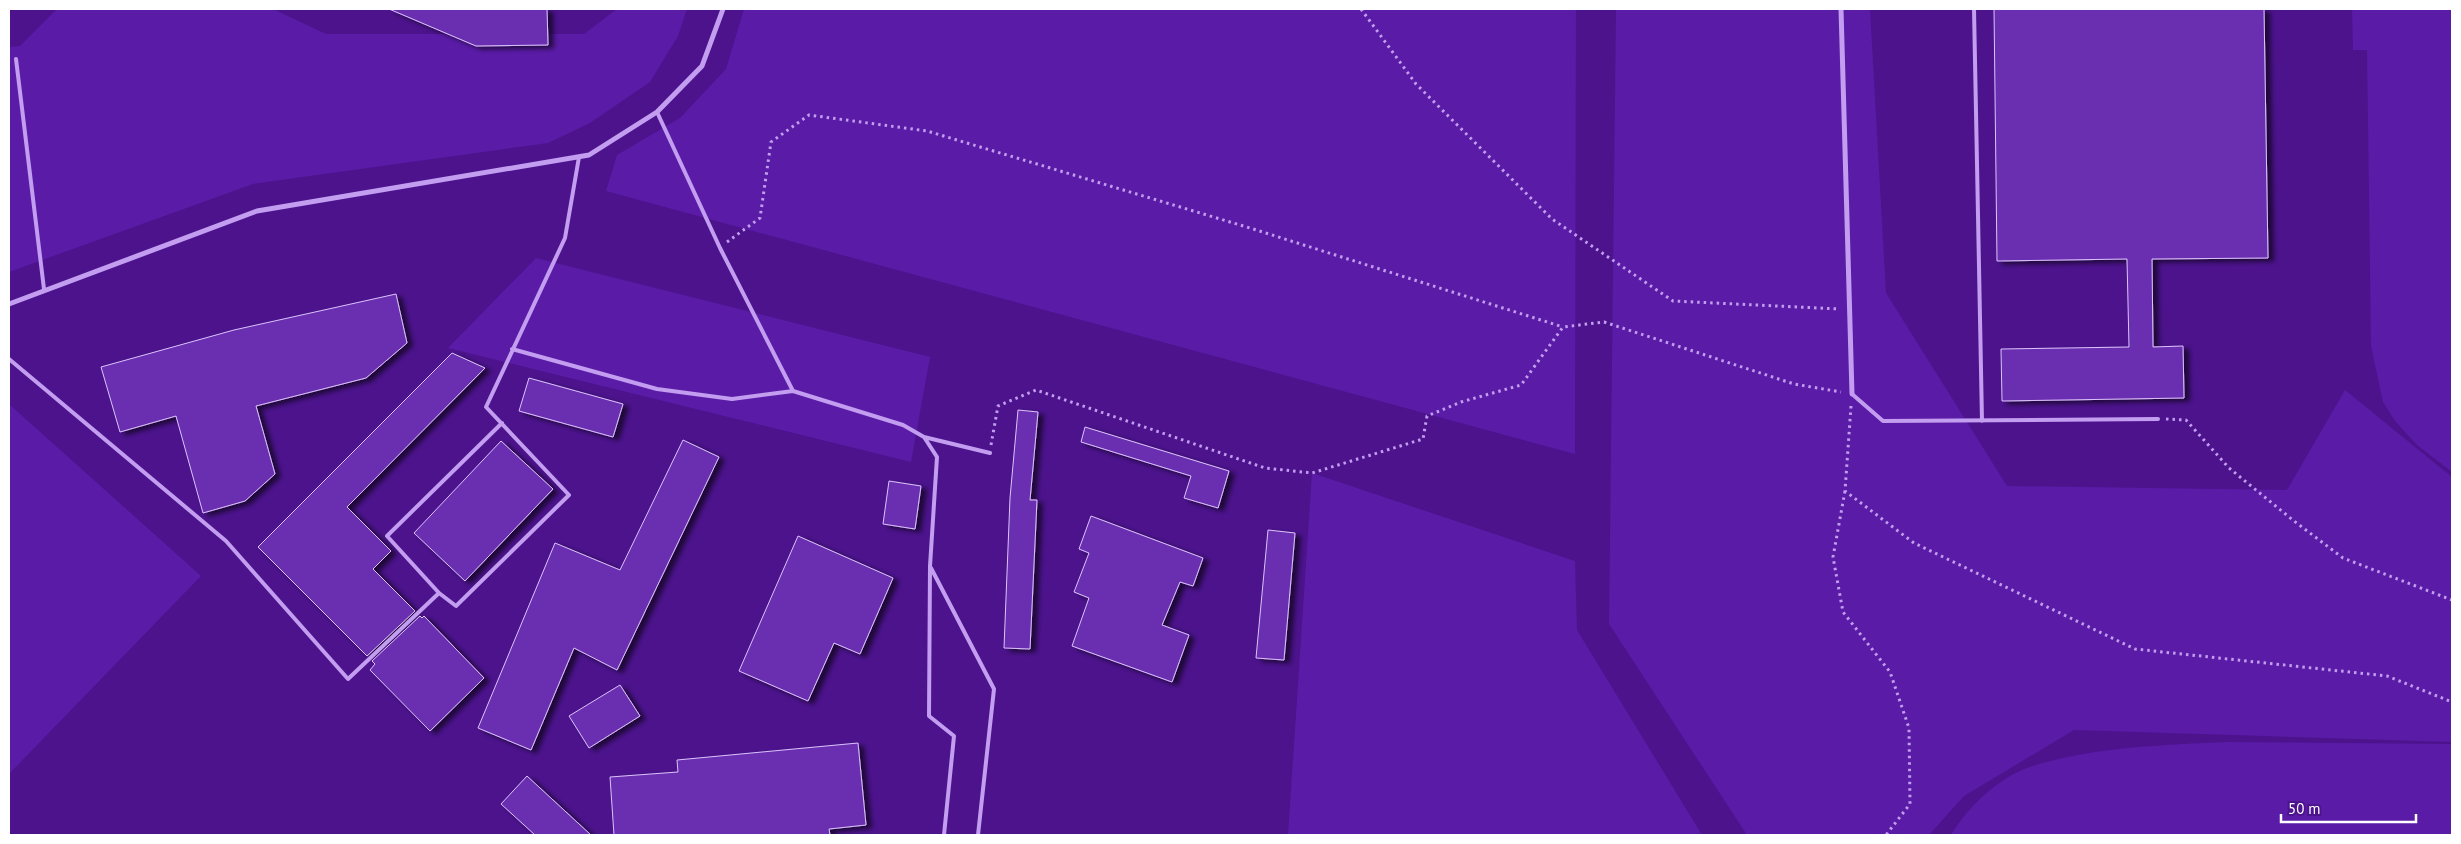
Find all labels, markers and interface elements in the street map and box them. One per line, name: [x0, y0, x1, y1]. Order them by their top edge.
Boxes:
scale bar: [2281, 792, 2416, 824]
text: 50 m: [2288, 799, 2321, 818]

